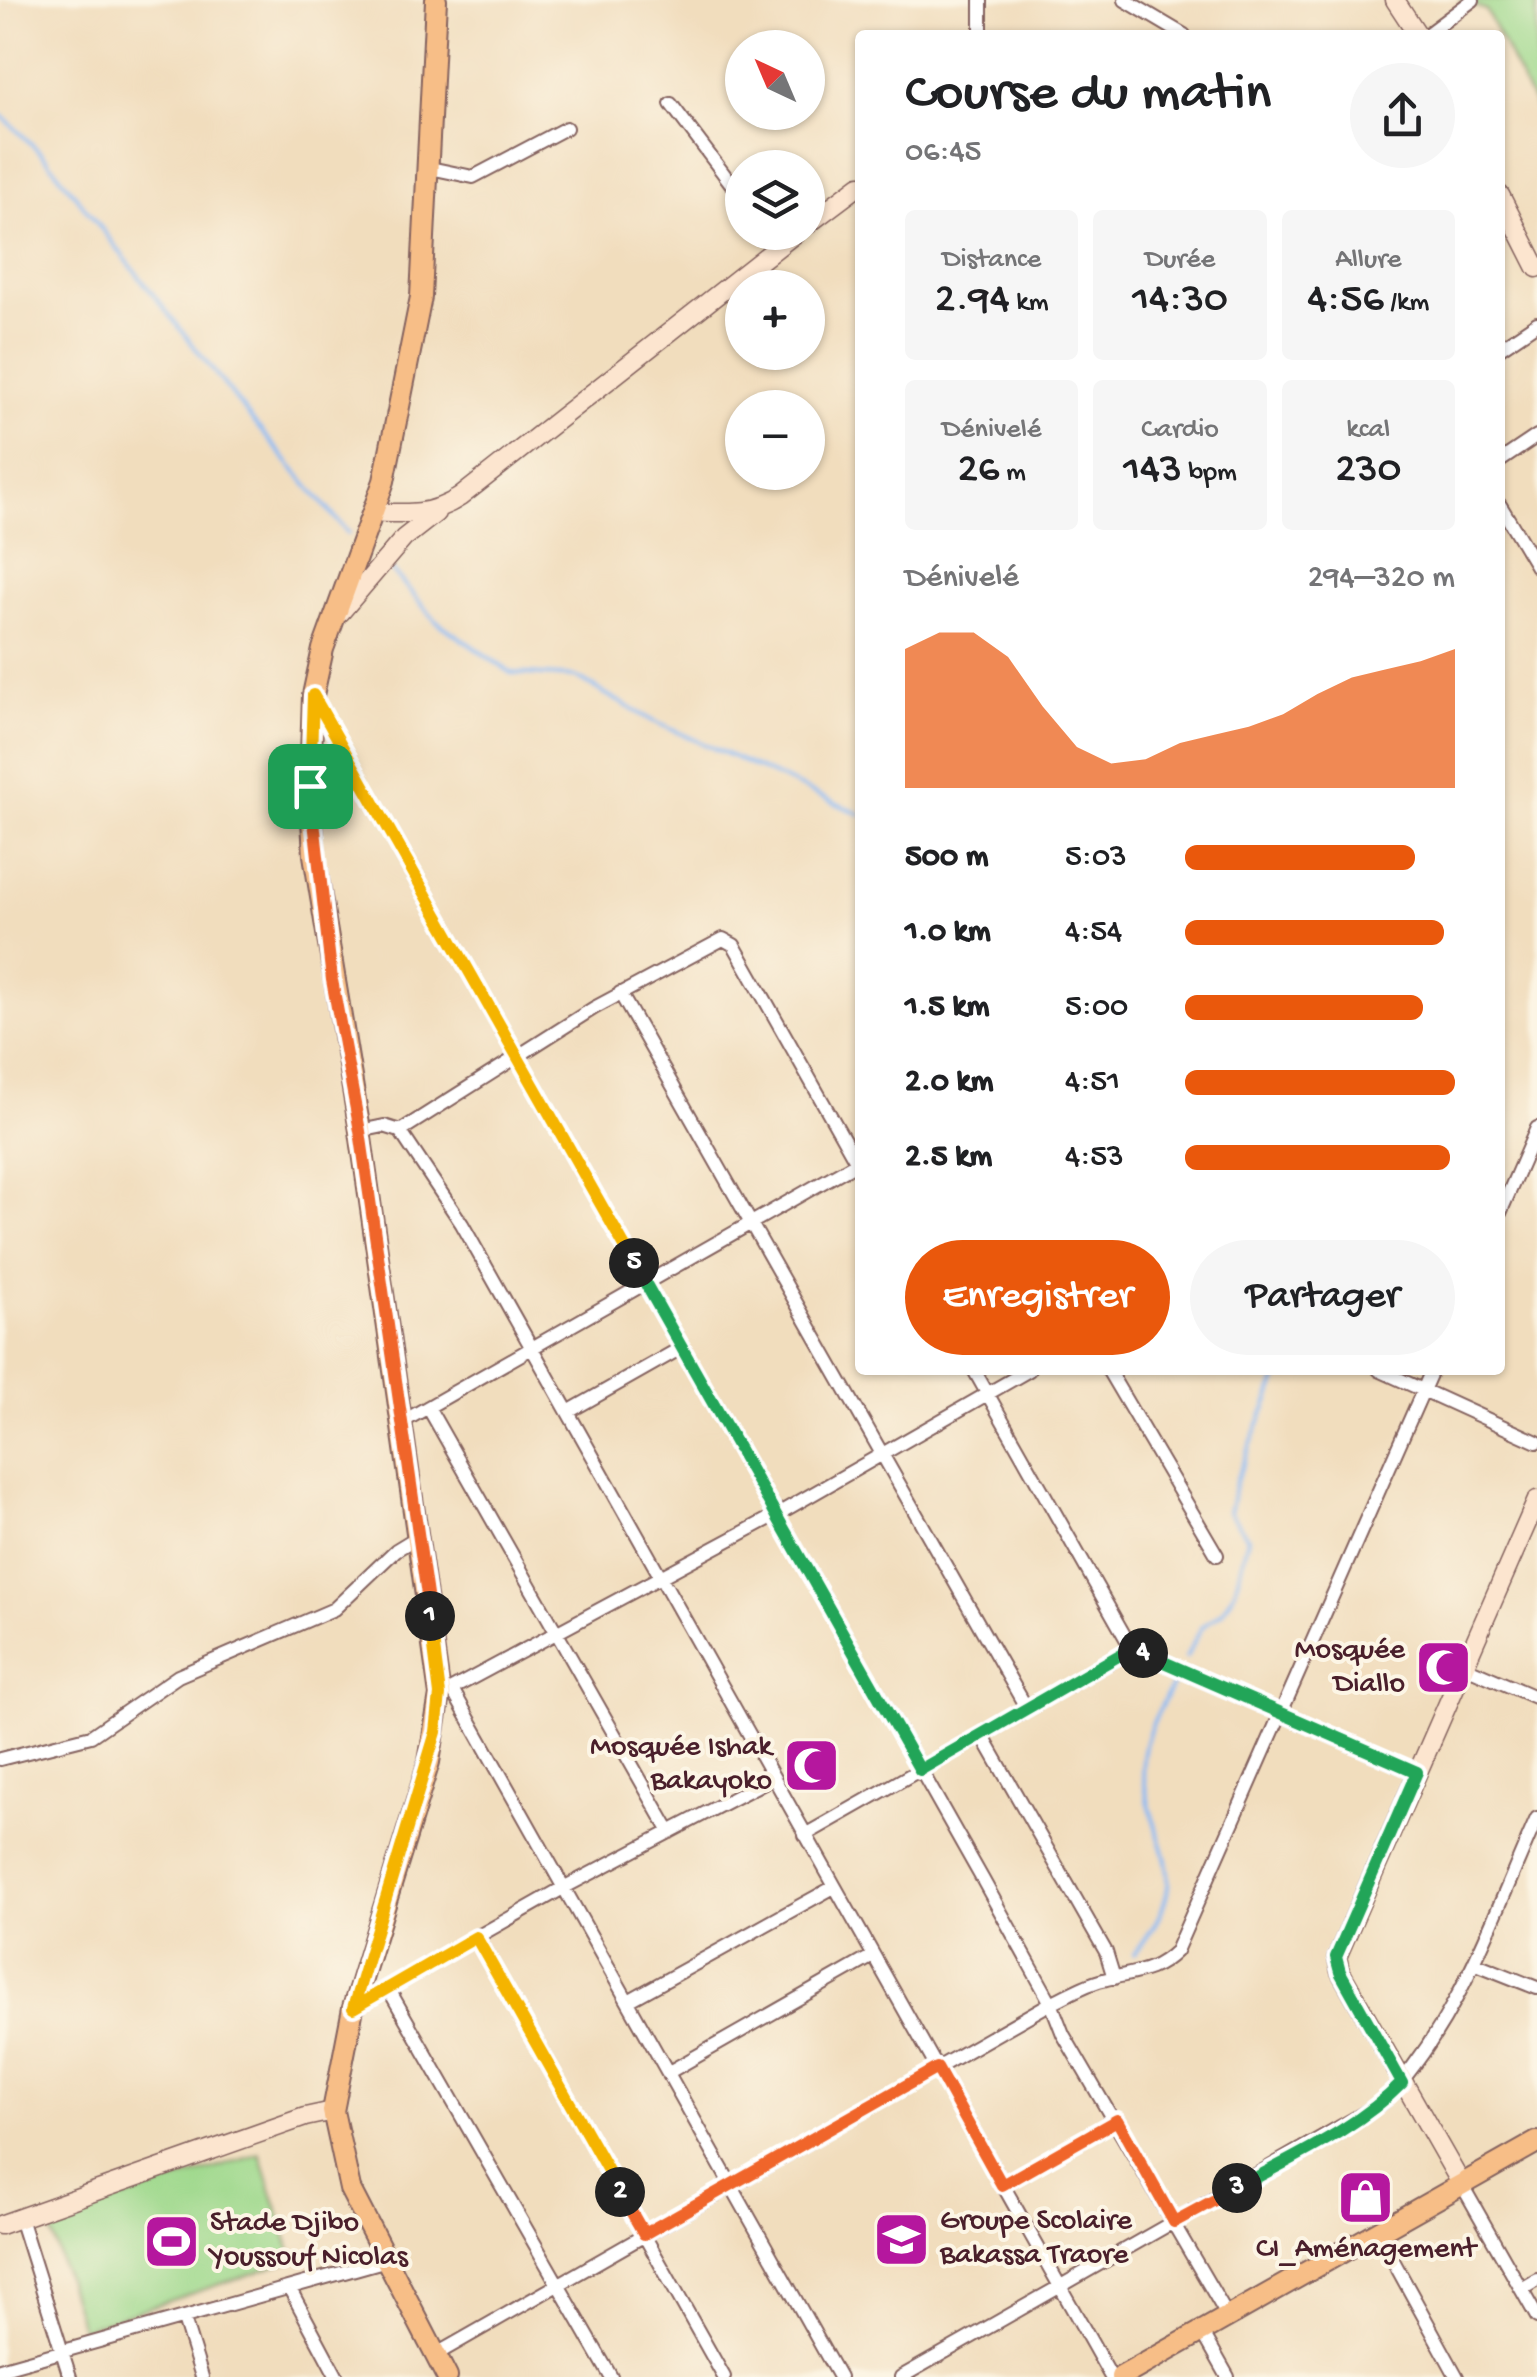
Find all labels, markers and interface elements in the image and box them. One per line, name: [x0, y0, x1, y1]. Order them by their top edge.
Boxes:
north arrow: [725, 30, 825, 130]
map controls: [725, 30, 825, 490]
button: share: [1350, 63, 1455, 168]
text: Course du matin: [905, 64, 1271, 128]
text: 06:45: [905, 134, 981, 172]
button: layers: [725, 150, 825, 250]
text: Distance: [942, 244, 1041, 277]
text: Durée: [1145, 244, 1215, 277]
text: Allure: [1335, 244, 1402, 277]
button: +: [725, 270, 825, 370]
text: 2.94: [935, 277, 1010, 326]
text: 14:30: [1132, 277, 1228, 326]
text: 4:56: [1307, 277, 1384, 326]
text: km: [1010, 287, 1049, 320]
text: /km: [1384, 287, 1429, 320]
button: −: [725, 390, 825, 490]
text: Dénivelé: [942, 414, 1041, 447]
text: Cardio: [1141, 414, 1219, 447]
text: kcal: [1346, 414, 1390, 447]
text: 26: [957, 447, 999, 496]
text: 143: [1123, 447, 1182, 496]
text: 230: [1335, 447, 1401, 496]
text: m: [999, 457, 1026, 490]
text: bpm: [1182, 457, 1237, 490]
text: Dénivelé: [905, 560, 1019, 598]
text: 294–320 m: [1308, 560, 1455, 598]
pin: [268, 744, 353, 829]
icon: arrive: [283, 759, 338, 814]
text: 500 m: [905, 839, 988, 877]
text: 5:03: [1065, 839, 1127, 877]
text: 1.0 km: [905, 914, 991, 952]
text: 4:54: [1065, 914, 1122, 952]
text: 1.5 km: [905, 989, 989, 1027]
text: 5:00: [1065, 989, 1128, 1027]
text: 2.0 km: [905, 1064, 993, 1102]
text: 4:51: [1065, 1064, 1120, 1102]
text: 2.5 km: [905, 1139, 992, 1177]
text: 4:53: [1065, 1139, 1124, 1177]
pin: 5: [609, 1238, 659, 1288]
button: Enregistrer: [905, 1240, 1170, 1355]
button: Partager: [1190, 1240, 1455, 1355]
text: 5: [627, 1246, 641, 1279]
pin: 1: [405, 1591, 455, 1641]
text: 1: [424, 1599, 436, 1632]
pin: 4: [1118, 1628, 1168, 1678]
place label: Mosquée Diallo: [1295, 1634, 1406, 1703]
text: 4: [1136, 1636, 1150, 1669]
mosque icon: Mosquée Diallo: [1414, 1638, 1474, 1698]
place label: Mosquée Ishak Bakayoko: [590, 1731, 775, 1800]
mosque icon: Mosquée Ishak Bakayoko: [781, 1735, 841, 1795]
pin: 3: [1212, 2163, 1262, 2213]
pin: 2: [595, 2167, 645, 2217]
shop icon: CI_Aménagement: [1336, 2168, 1396, 2228]
text: 3: [1230, 2171, 1244, 2204]
text: 2: [613, 2175, 627, 2208]
place label: Groupe Scolaire Bakassa Traore: [939, 2205, 1133, 2274]
place label: Stade Djibo Youssouf Nicolas: [207, 2207, 409, 2276]
school or university icon: Groupe Scolaire Bakassa Traore: [871, 2209, 931, 2269]
sports icon: Stade Djibo Youssouf Nicolas: [141, 2211, 201, 2271]
place label: CI_Aménagement: [1256, 2233, 1479, 2268]

